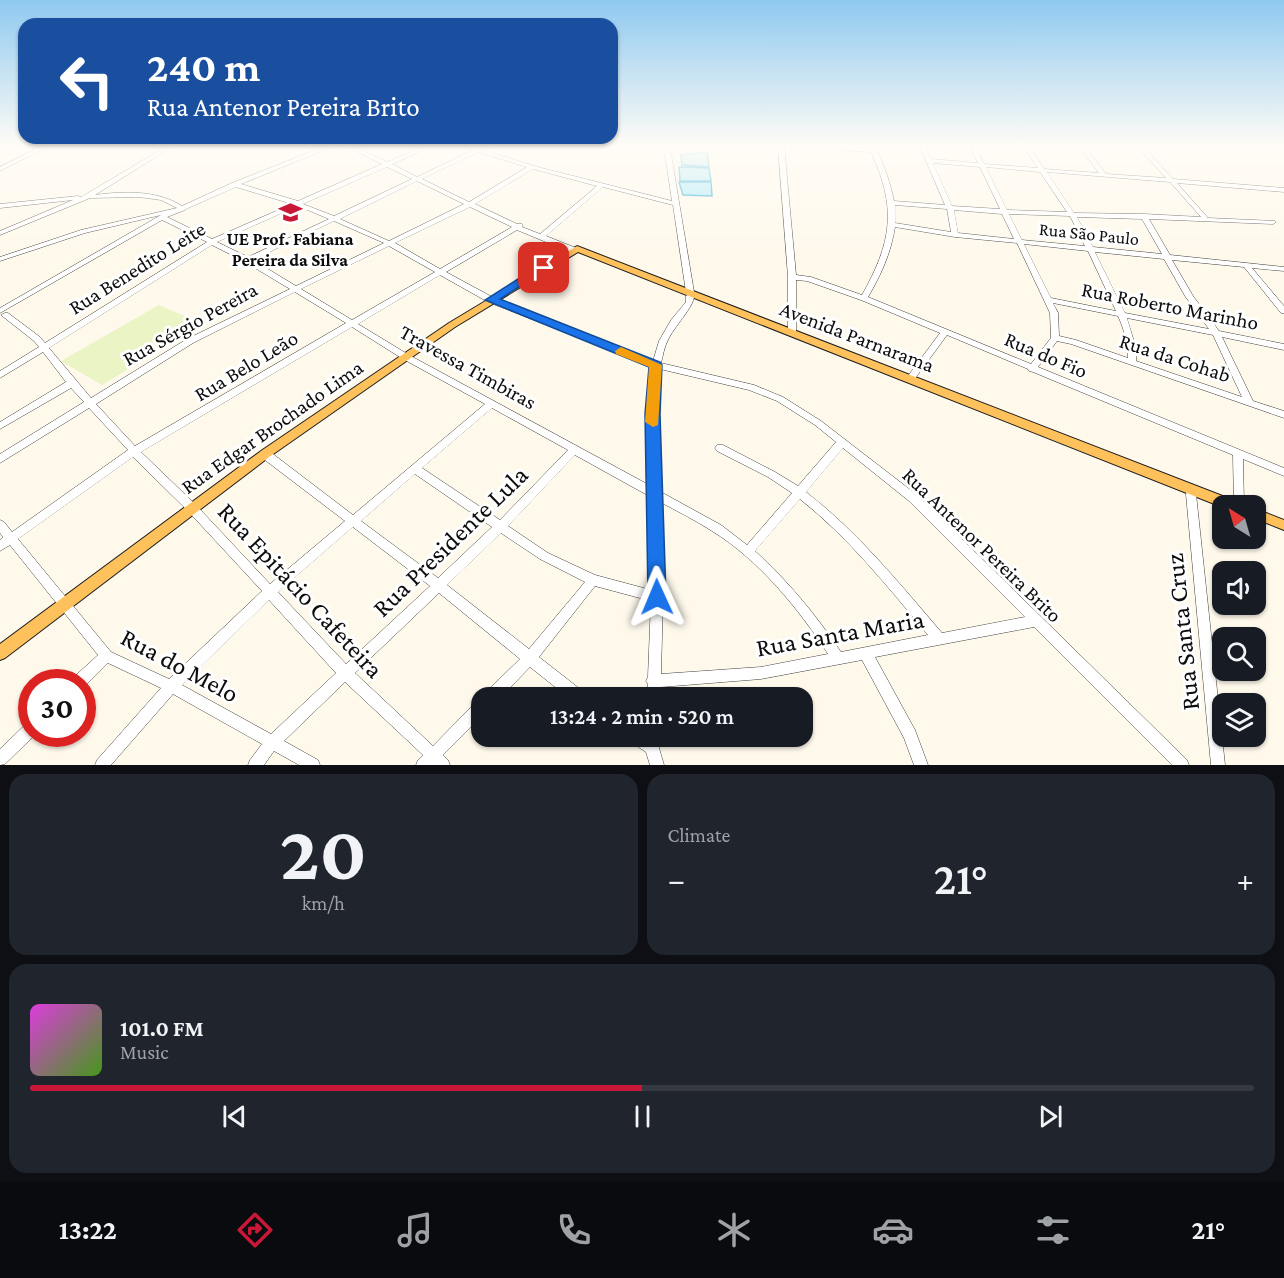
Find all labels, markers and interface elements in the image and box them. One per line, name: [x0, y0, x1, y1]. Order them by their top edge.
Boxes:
icon: left: [48, 42, 126, 120]
text: 240 m: [147, 43, 260, 90]
text: Rua Antenor Pereira Brito: [147, 92, 420, 122]
school or university icon: UE Prof. Fabiana Pereira da Silva: [277, 200, 303, 226]
street label: Rua Benedito Leite: [64, 216, 210, 320]
street label: Rua São Paulo: [1038, 219, 1140, 249]
place label: UE Prof. Fabiana Pereira da Silva: [227, 229, 354, 270]
pin: [518, 242, 569, 293]
icon: arrive: [527, 251, 560, 284]
street label: Rua Sérgio Pereira: [118, 277, 262, 371]
street label: Rua Roberto Marinho: [1080, 277, 1260, 335]
street label: Avenida Parnarama: [776, 297, 938, 378]
street label: Travessa Timbiras: [396, 320, 540, 414]
street label: Rua Belo Leão: [190, 326, 302, 406]
street label: Rua do Fio: [1001, 327, 1091, 383]
street label: Rua da Cohab: [1116, 329, 1234, 387]
street label: Rua Edgar Brochado Lima: [177, 355, 368, 499]
street label: Rua Presidente Lula: [367, 460, 534, 623]
street label: Rua Antenor Pereira Brito: [897, 463, 1067, 627]
north arrow: [1212, 495, 1266, 549]
map controls: [1212, 495, 1266, 747]
street label: Rua Epitácio Cafeteira: [212, 497, 389, 684]
street label: Rua Santa Cruz: [1160, 552, 1205, 712]
button: sound: [1212, 561, 1266, 615]
position arrow: [625, 565, 689, 629]
street label: Rua Santa Maria: [754, 604, 926, 663]
street label: Rua do Melo: [116, 622, 244, 709]
button: search: [1212, 627, 1266, 681]
speed limit sign: 30: [18, 669, 96, 747]
button: layers: [1212, 693, 1266, 747]
text: 13:24 · 2 min · 520 m: [550, 704, 734, 729]
text: 20: [280, 809, 367, 896]
text: Climate: [668, 824, 730, 846]
text: 21°: [934, 854, 988, 904]
text: −: [668, 861, 685, 898]
text: +: [1237, 861, 1254, 898]
text: km/h: [302, 892, 345, 914]
text: 101.0 FM: [120, 1016, 204, 1041]
text: Music: [120, 1041, 169, 1063]
icon: previous: [218, 1100, 251, 1133]
icon: pause: [626, 1100, 659, 1133]
icon: next: [1034, 1100, 1067, 1133]
icon: directions: [234, 1209, 276, 1251]
icon: music: [394, 1209, 436, 1251]
icon: phone: [553, 1209, 595, 1251]
icon: climate: [713, 1209, 755, 1251]
icon: car: [872, 1209, 914, 1251]
icon: filters: [1032, 1209, 1074, 1251]
text: 13:22: [59, 1215, 117, 1245]
text: 21°: [1192, 1215, 1225, 1245]

